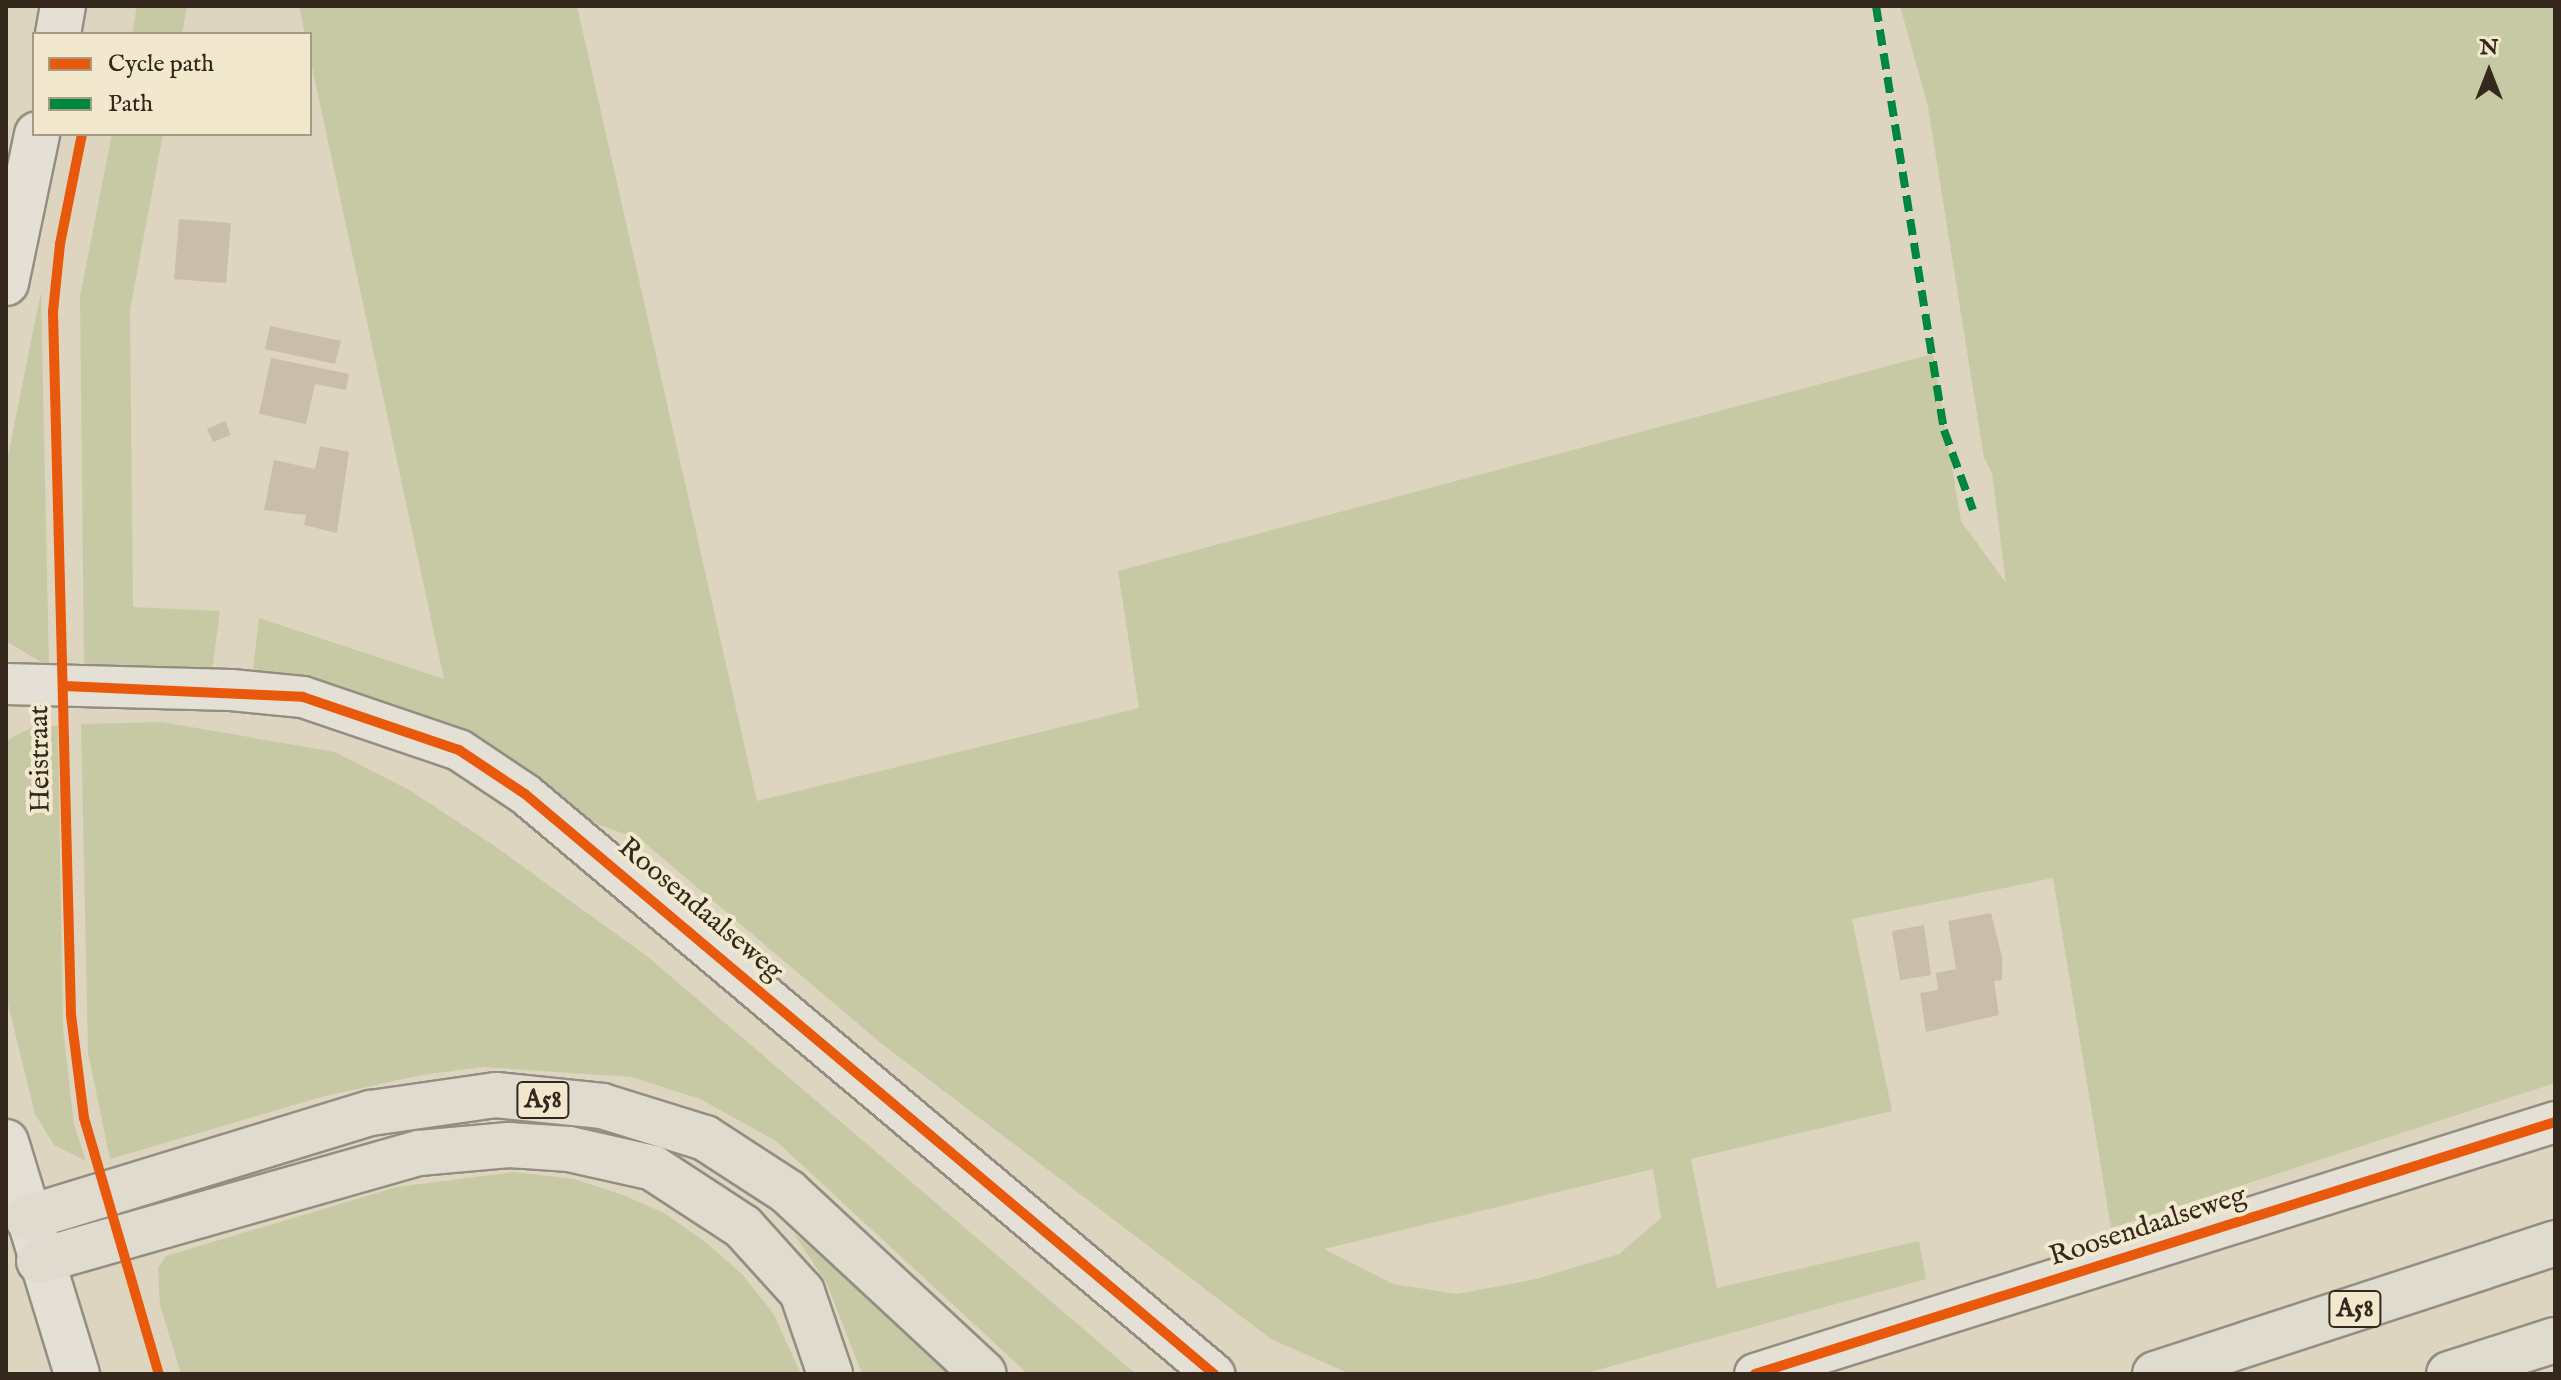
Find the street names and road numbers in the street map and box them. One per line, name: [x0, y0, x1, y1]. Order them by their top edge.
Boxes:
street label: Heistraat: [23, 705, 59, 813]
street label: Roosendaalseweg: [611, 831, 789, 989]
road number: A58: [515, 1078, 571, 1122]
street label: Roosendaalseweg: [2045, 1179, 2251, 1275]
road number: A58: [2327, 1287, 2383, 1331]

